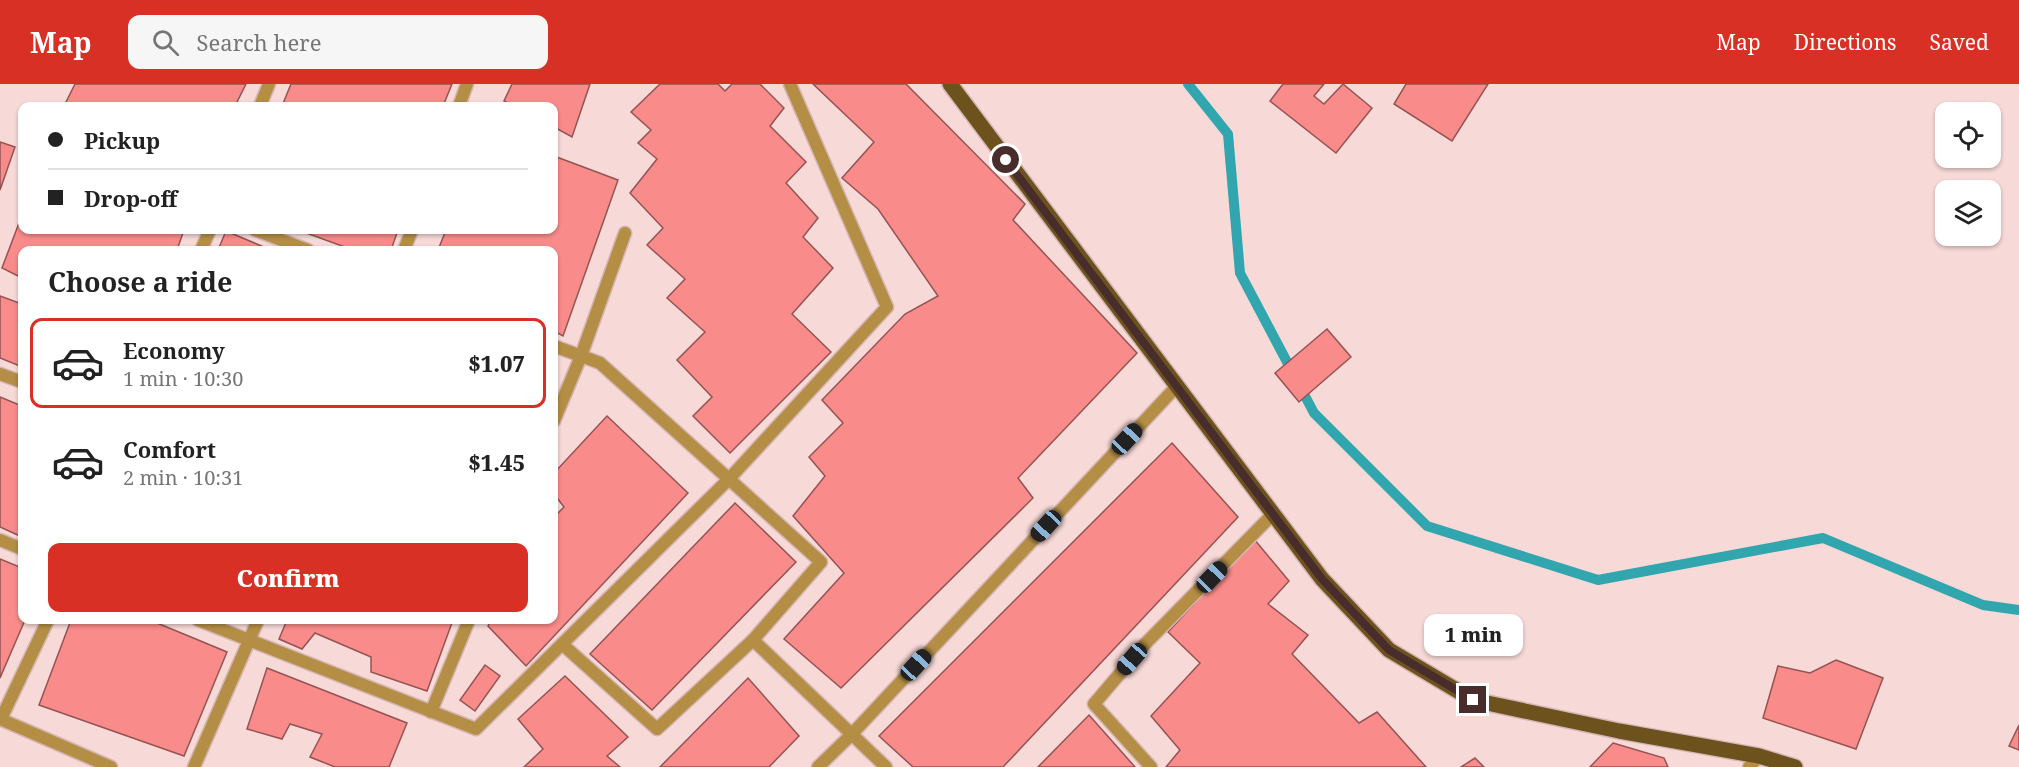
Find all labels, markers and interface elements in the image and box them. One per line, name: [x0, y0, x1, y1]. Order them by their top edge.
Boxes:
search box: [128, 15, 548, 69]
text: Map: [30, 23, 92, 61]
icon: search: [149, 26, 182, 59]
text: Search here: [197, 27, 321, 57]
text: Map: [1716, 28, 1761, 56]
text: Directions: [1794, 28, 1896, 56]
text: Saved: [1929, 28, 1989, 56]
map controls: [1935, 102, 2001, 246]
button: locate: [1935, 102, 2001, 168]
text: Pickup: [84, 125, 160, 155]
route start: [992, 146, 1019, 173]
button: layers: [1935, 180, 2001, 246]
text: Drop-off: [84, 183, 177, 213]
text: Choose a ride: [48, 263, 233, 300]
text: Economy: [123, 335, 225, 365]
icon: car: [51, 336, 105, 390]
text: $1.07: [468, 348, 525, 378]
text: 1 min · 10:30: [123, 365, 243, 392]
car: [1108, 420, 1146, 458]
text: Comfort: [123, 434, 216, 464]
icon: car: [51, 435, 105, 489]
text: $1.45: [468, 447, 525, 477]
text: 2 min · 10:31: [123, 464, 243, 491]
car: [1027, 507, 1065, 545]
button: Confirm: [48, 543, 528, 612]
car: [1193, 558, 1231, 596]
callout: 1 min: [1424, 613, 1522, 655]
text: 1 min: [1445, 621, 1502, 648]
car: [1113, 640, 1151, 678]
car: [897, 646, 935, 684]
route end: [1459, 686, 1486, 713]

